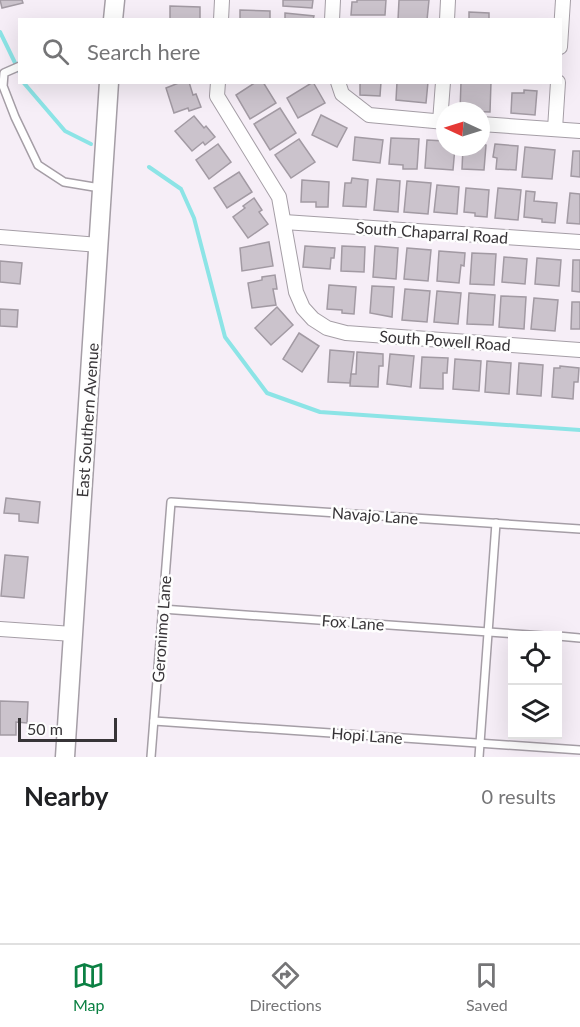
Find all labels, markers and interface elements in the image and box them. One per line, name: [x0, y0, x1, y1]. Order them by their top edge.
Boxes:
search box: [18, 18, 562, 84]
icon: search: [39, 35, 72, 68]
text: Search here: [87, 38, 200, 65]
north arrow: [436, 102, 490, 156]
street label: South Chaparral Road: [355, 217, 509, 247]
street label: South Powell Road: [379, 326, 511, 354]
street label: East Southern Avenue: [72, 342, 102, 498]
street label: Navajo Lane: [331, 503, 419, 527]
street label: Geronimo Lane: [148, 575, 174, 683]
street label: Fox Lane: [321, 610, 385, 634]
map controls: [508, 631, 562, 739]
button: locate: [508, 631, 562, 685]
button: layers: [508, 685, 562, 739]
scale bar: [18, 715, 117, 742]
text: 50 m: [27, 719, 63, 738]
street label: Hopi Lane: [331, 723, 403, 747]
text: Nearby: [24, 780, 109, 812]
text: 0 results: [481, 784, 556, 808]
tab: Map: [72, 959, 105, 1014]
tab: Directions: [249, 959, 322, 1014]
tab: Saved: [466, 959, 508, 1014]

